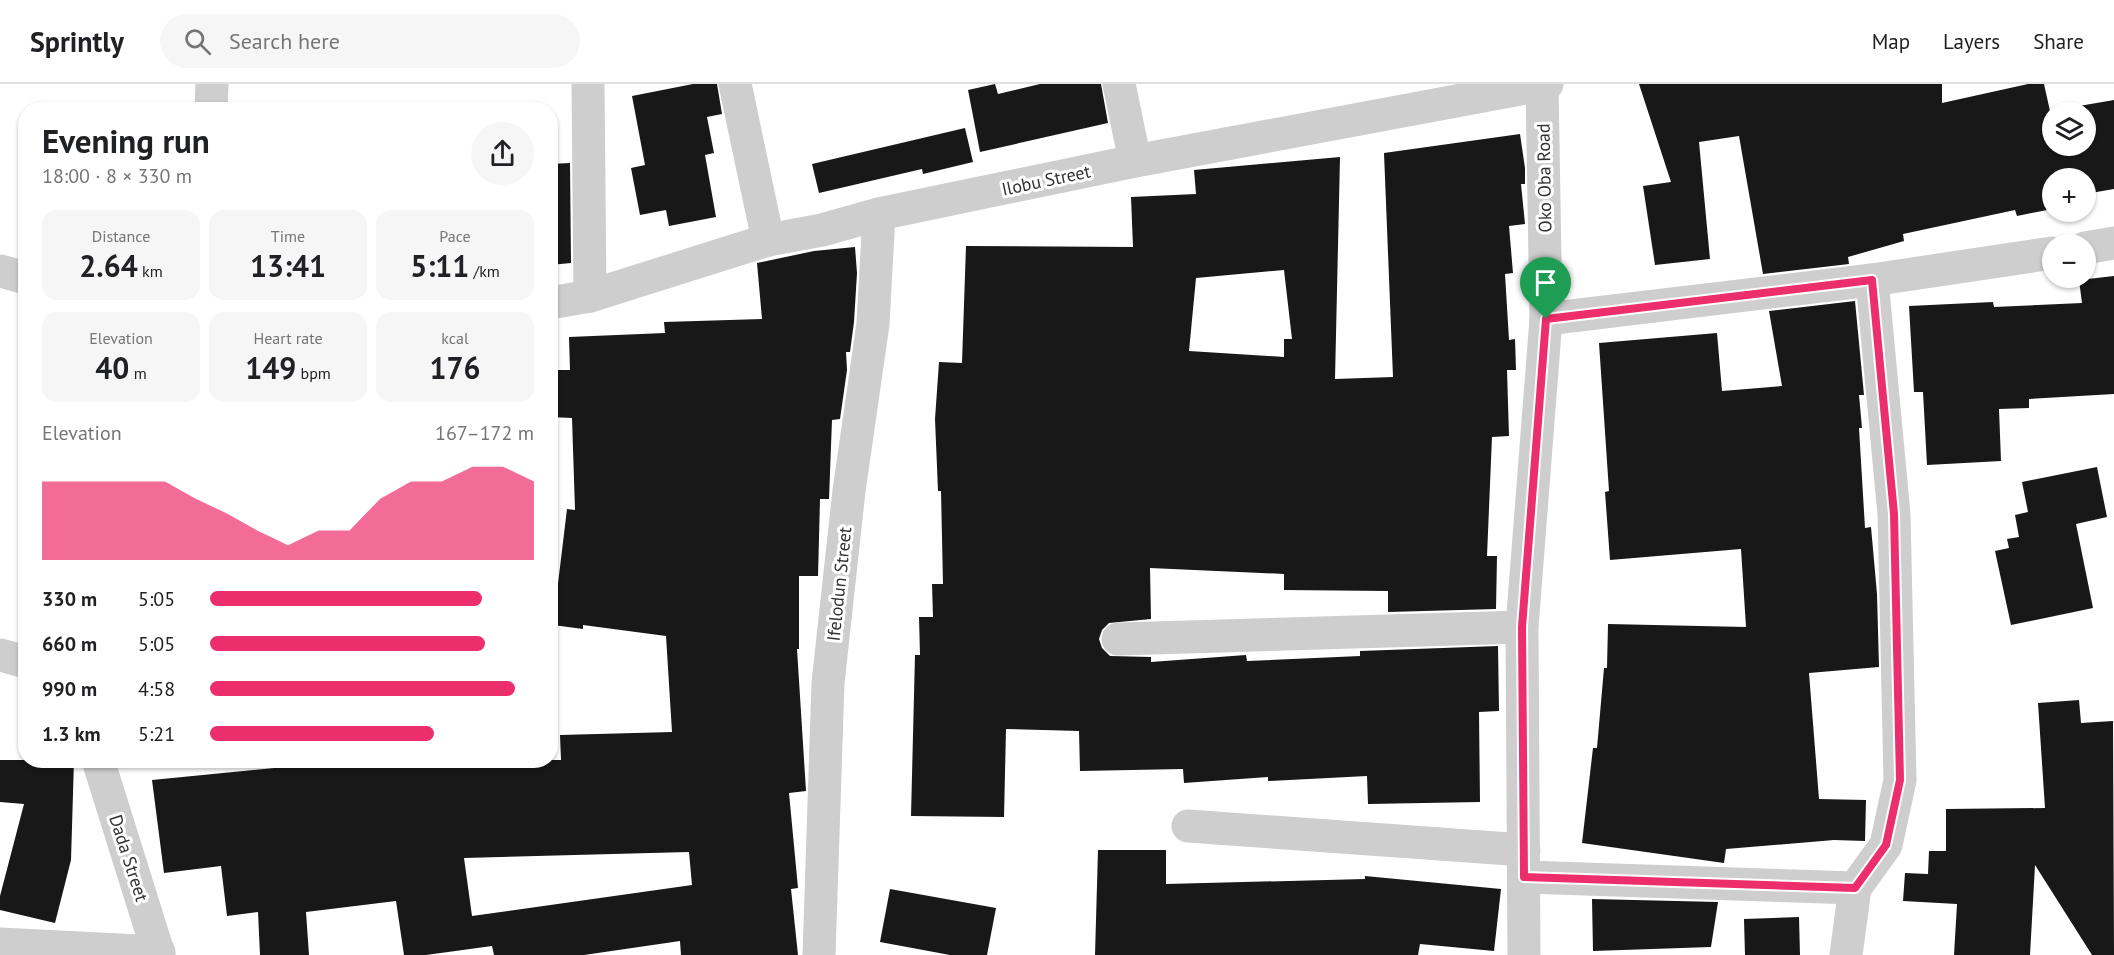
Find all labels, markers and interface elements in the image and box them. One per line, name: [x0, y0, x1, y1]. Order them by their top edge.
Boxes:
search box: [160, 14, 580, 68]
text: Sprintly: [30, 23, 124, 60]
icon: search: [181, 25, 214, 58]
text: Search here: [229, 27, 340, 55]
text: Map: [1872, 28, 1910, 55]
text: Layers: [1943, 28, 2000, 55]
text: Share: [2033, 28, 2084, 55]
map controls: [2042, 102, 2096, 288]
button: layers: [2042, 102, 2096, 156]
text: Evening run: [42, 119, 210, 162]
button: share: [471, 122, 534, 185]
street label: Oko Oba Road: [1532, 123, 1556, 233]
street label: Ilobu Street: [999, 159, 1093, 201]
text: 18:00 · 8 × 330 m: [42, 163, 192, 189]
button: +: [2042, 168, 2096, 222]
text: Distance: [92, 226, 150, 246]
text: Time: [271, 226, 305, 246]
text: Pace: [439, 226, 471, 246]
button: −: [2042, 234, 2096, 288]
text: 2.64: [79, 246, 138, 285]
text: 13:41: [250, 246, 326, 285]
text: 5:11: [410, 246, 469, 285]
pin: [1520, 257, 1571, 319]
text: km: [138, 261, 163, 281]
text: /km: [469, 261, 500, 281]
icon: arrive: [1529, 266, 1562, 299]
text: Elevation: [89, 328, 153, 348]
text: Heart rate: [253, 328, 323, 348]
text: kcal: [441, 328, 469, 348]
text: 40: [95, 348, 129, 387]
text: 149: [245, 348, 296, 387]
text: 176: [429, 348, 481, 387]
text: m: [129, 363, 147, 383]
text: bpm: [296, 363, 331, 383]
text: Elevation: [42, 420, 122, 446]
text: 167–172 m: [435, 420, 534, 446]
street label: Ifelodun Street: [822, 526, 856, 642]
text: 330 m: [42, 586, 97, 612]
text: 5:05: [138, 586, 175, 612]
text: 660 m: [42, 631, 97, 657]
text: 5:05: [138, 631, 175, 657]
text: 990 m: [42, 676, 97, 702]
text: 4:58: [138, 676, 175, 702]
text: 1.3 km: [42, 721, 101, 747]
text: 5:21: [138, 721, 175, 747]
street label: Dada Street: [104, 812, 154, 904]

